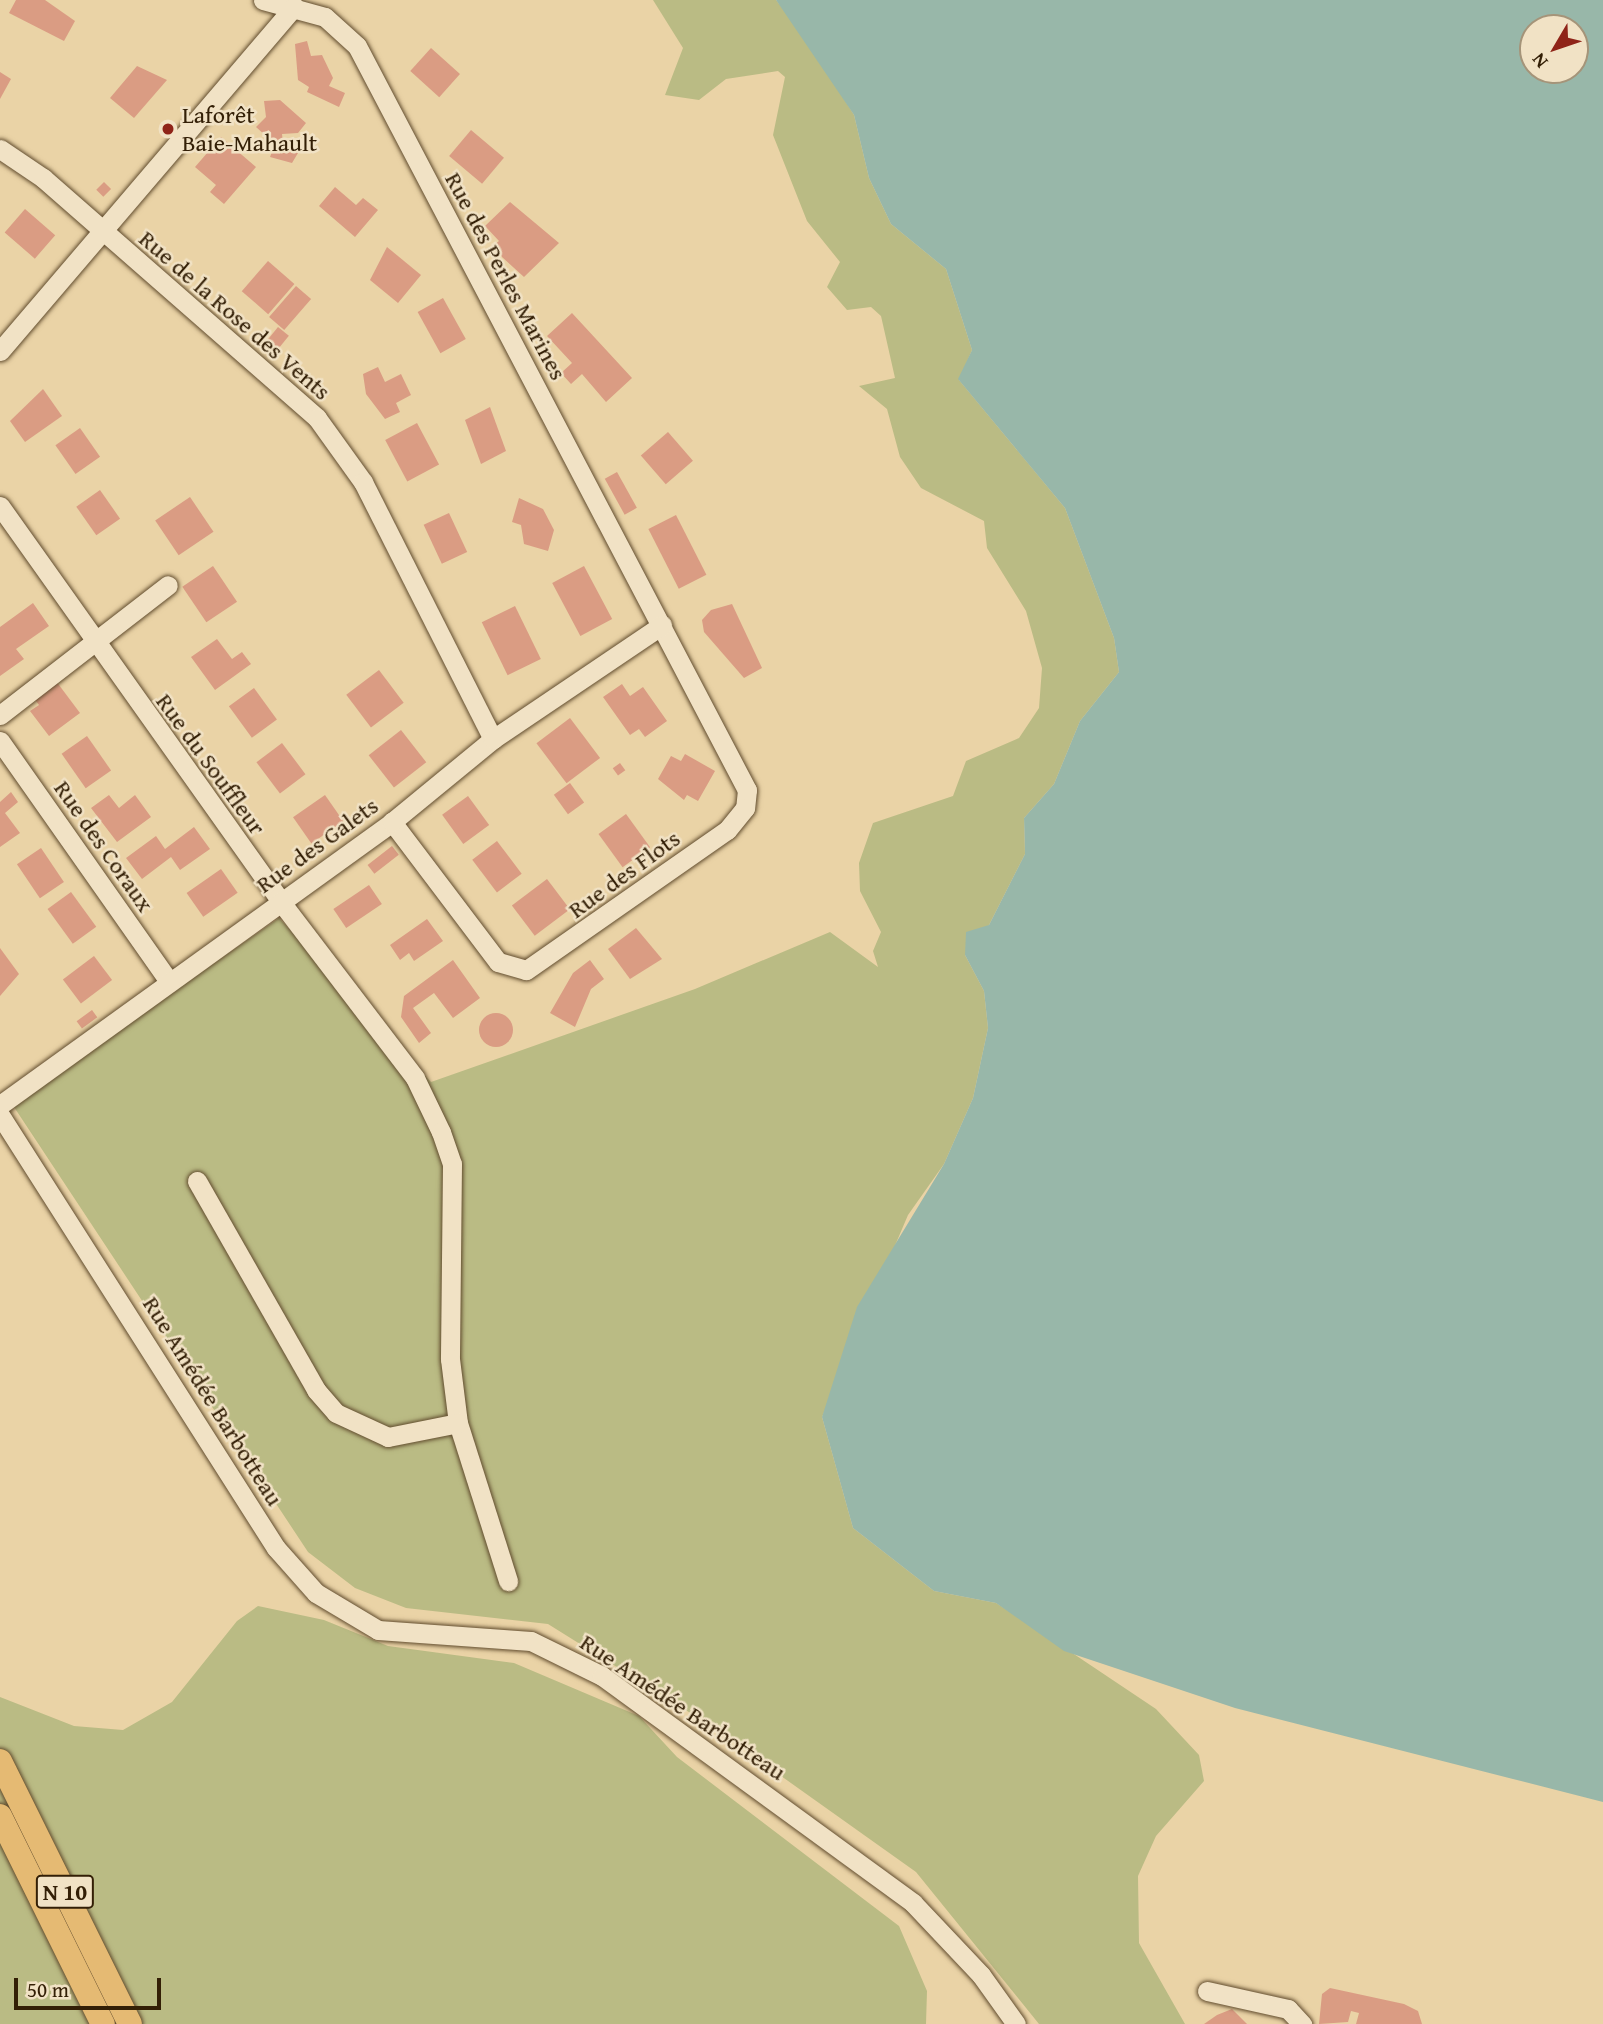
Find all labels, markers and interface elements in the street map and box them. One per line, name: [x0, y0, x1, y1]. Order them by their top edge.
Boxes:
north arrow: [1519, 14, 1589, 84]
text: N: [1524, 47, 1554, 75]
place label: Laforêt Baie-Mahault: [182, 101, 317, 157]
marker: Laforêt Baie-Mahault: [160, 121, 176, 137]
street label: Rue des Perles Marines: [439, 167, 573, 385]
street label: Rue de la Rose des Vents: [133, 224, 337, 406]
street label: Rue du Souffleur: [150, 688, 272, 840]
street label: Rue des Coraux: [48, 775, 160, 917]
street label: Rue des Galets: [250, 791, 384, 899]
street label: Rue des Flots: [563, 824, 685, 924]
street label: Rue Amédée Barbotteau: [137, 1291, 289, 1511]
street label: Rue Amédée Barbotteau: [575, 1628, 791, 1786]
road number: N 10: [35, 1872, 95, 1912]
scale bar: [18, 1965, 164, 2009]
text: 50 m: [27, 1974, 69, 2005]

